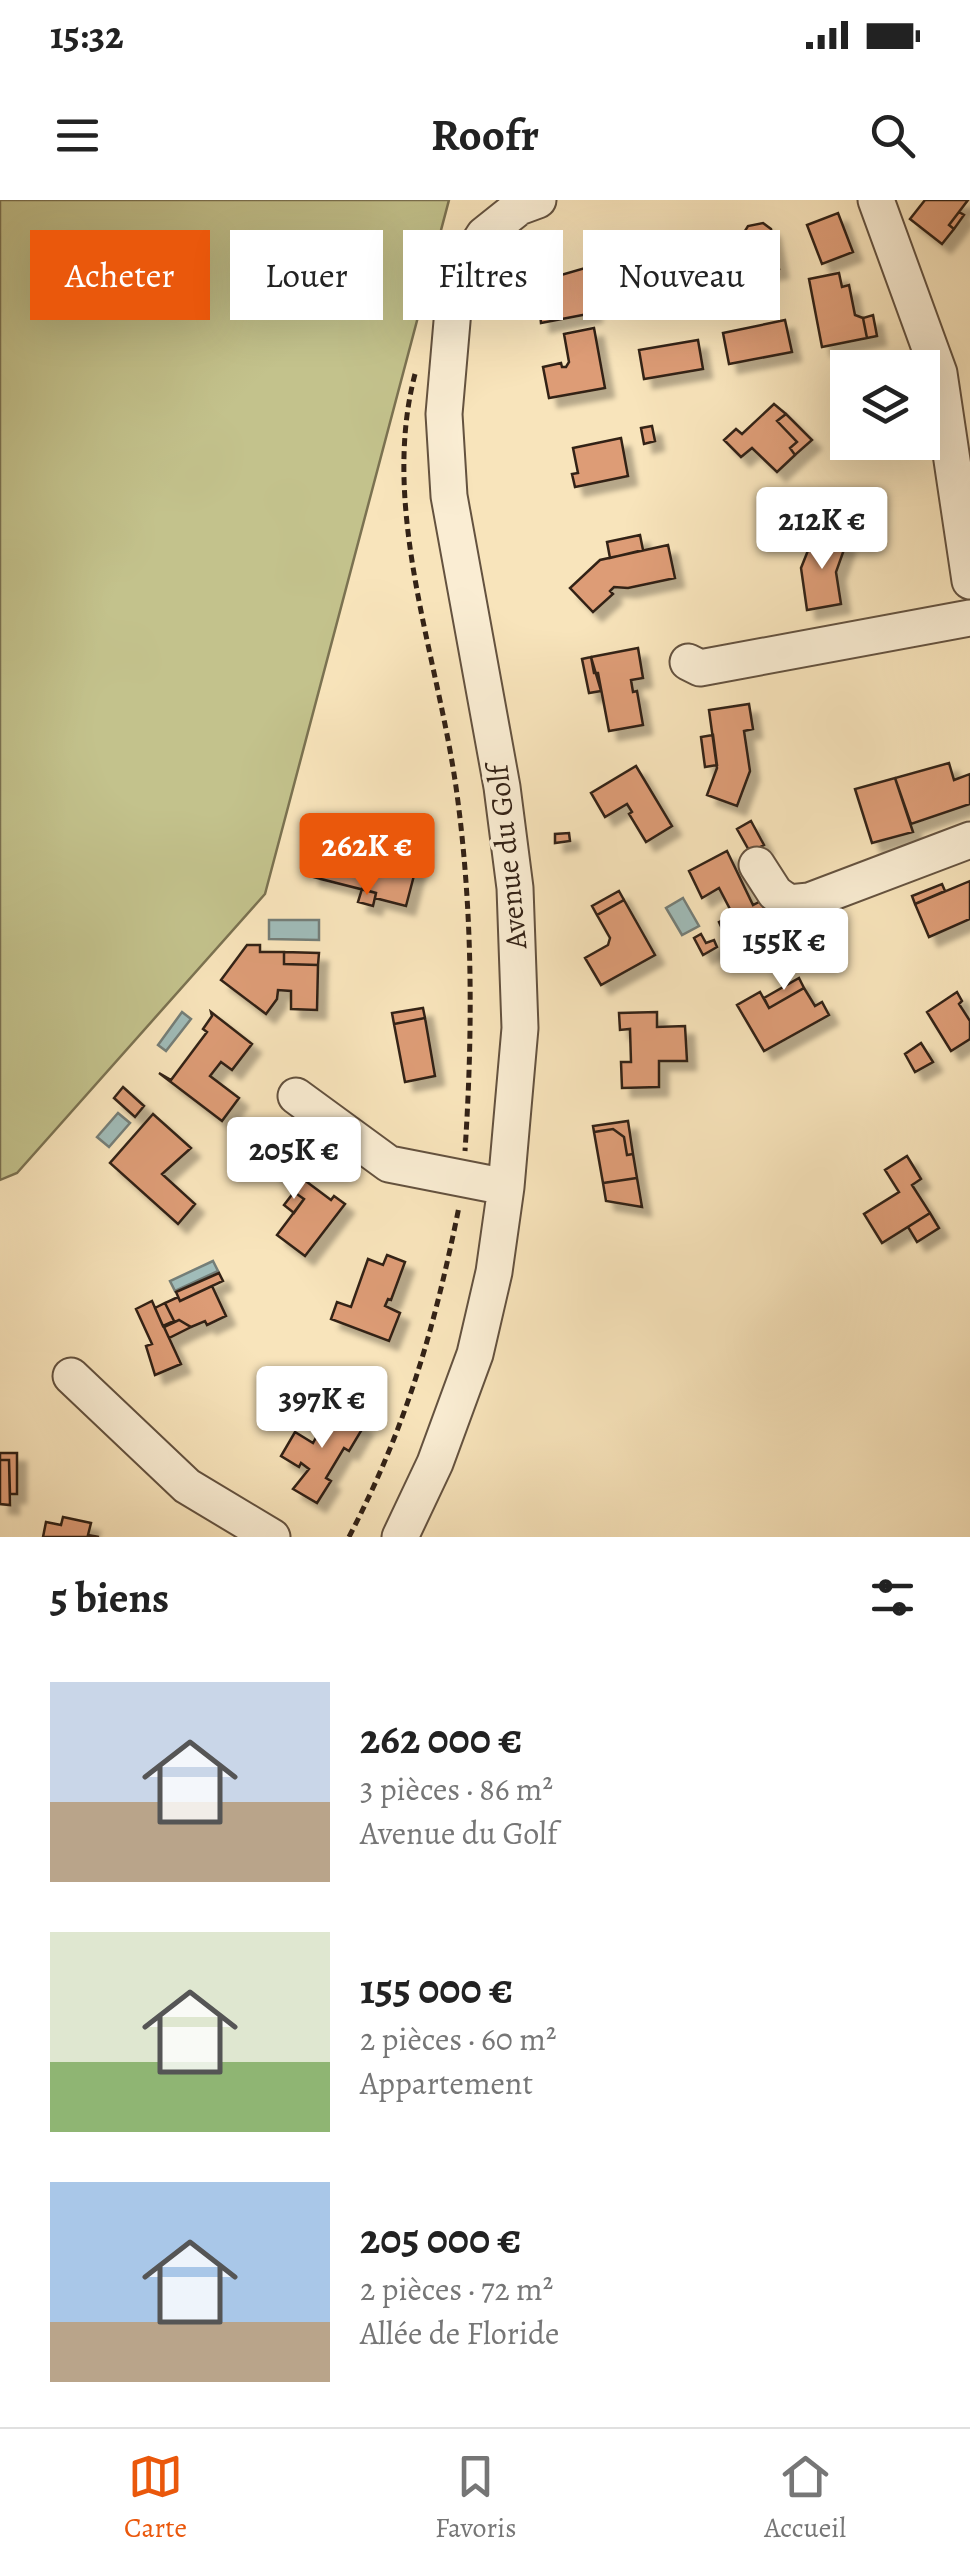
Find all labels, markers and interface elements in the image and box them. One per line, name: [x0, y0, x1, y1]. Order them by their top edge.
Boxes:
text: 15:32: [50, 9, 124, 61]
text: Roofr: [431, 104, 539, 166]
icon: menu: [50, 108, 105, 163]
icon: search: [865, 108, 920, 163]
chip: Acheter: [30, 230, 210, 320]
chip: Louer: [230, 230, 383, 320]
chip: Filtres: [403, 230, 563, 320]
chip: Nouveau: [583, 230, 780, 320]
map controls: [830, 350, 940, 460]
button: layers: [830, 350, 940, 460]
pin: 212K €: [741, 487, 903, 572]
text: 212K €: [778, 497, 866, 541]
street label: Avenue du Golf: [477, 759, 537, 952]
pin: 262K €: [286, 813, 448, 898]
text: 262K €: [322, 823, 412, 867]
pin: 155K €: [703, 908, 865, 993]
text: 155K €: [742, 918, 826, 962]
pin: 205K €: [213, 1117, 375, 1202]
text: 205K €: [249, 1127, 339, 1171]
pin: 397K €: [241, 1366, 403, 1451]
text: 397K €: [278, 1376, 366, 1420]
text: 5 biens: [50, 1569, 169, 1626]
icon: filters: [865, 1570, 920, 1625]
text: 262 000 €: [360, 1710, 522, 1767]
icon: home: [130, 1722, 250, 1842]
text: 3 pièces · 86 m²: [360, 1767, 553, 1811]
text: Avenue du Golf: [360, 1811, 557, 1855]
text: 155 000 €: [360, 1960, 513, 2017]
icon: home: [130, 1972, 250, 2092]
text: 2 pièces · 60 m²: [360, 2017, 556, 2061]
text: Appartement: [360, 2061, 533, 2105]
text: 205 000 €: [360, 2210, 521, 2267]
icon: home: [130, 2222, 250, 2342]
text: 2 pièces · 72 m²: [360, 2267, 553, 2311]
text: Allée de Floride: [360, 2311, 559, 2355]
tab: Carte: [124, 2449, 187, 2547]
tab: Favoris: [435, 2449, 516, 2547]
tab: Accueil: [764, 2449, 846, 2547]

